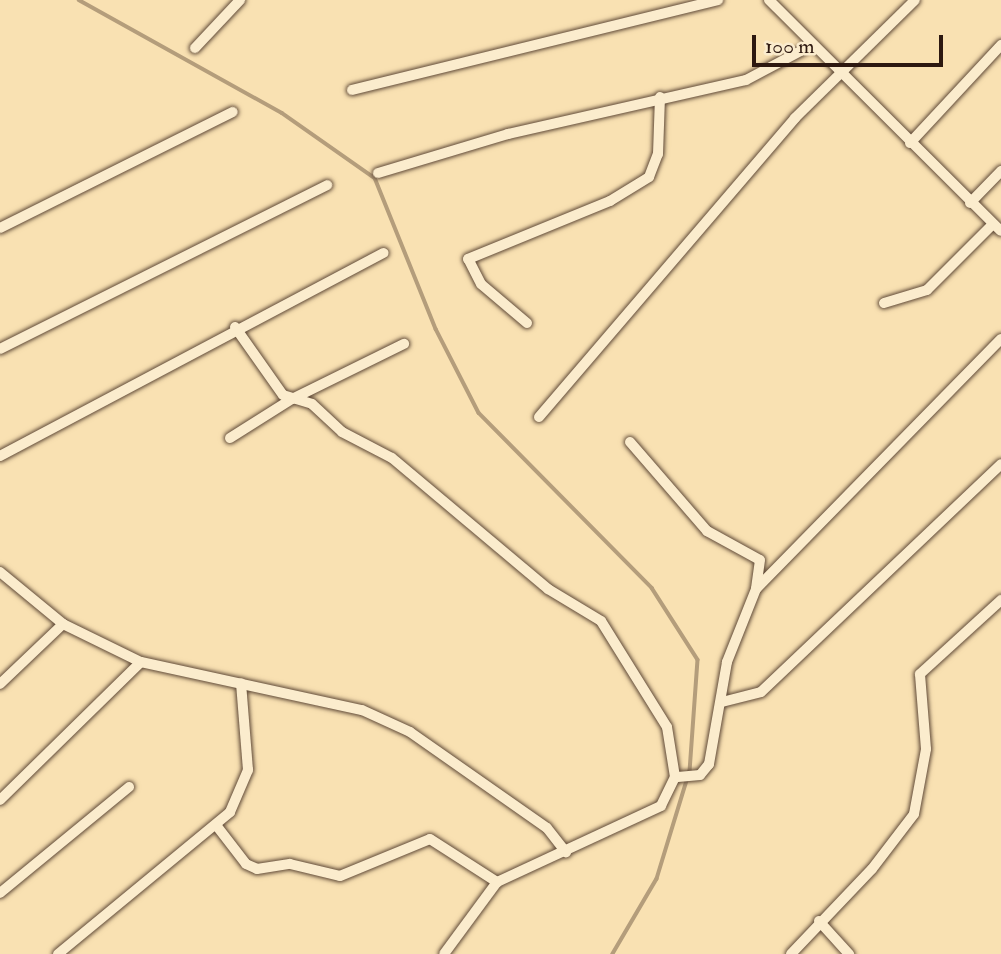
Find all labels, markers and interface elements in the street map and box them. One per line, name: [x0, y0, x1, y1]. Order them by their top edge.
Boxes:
scale bar: [756, 21, 947, 65]
text: 100 m: [765, 33, 815, 60]

